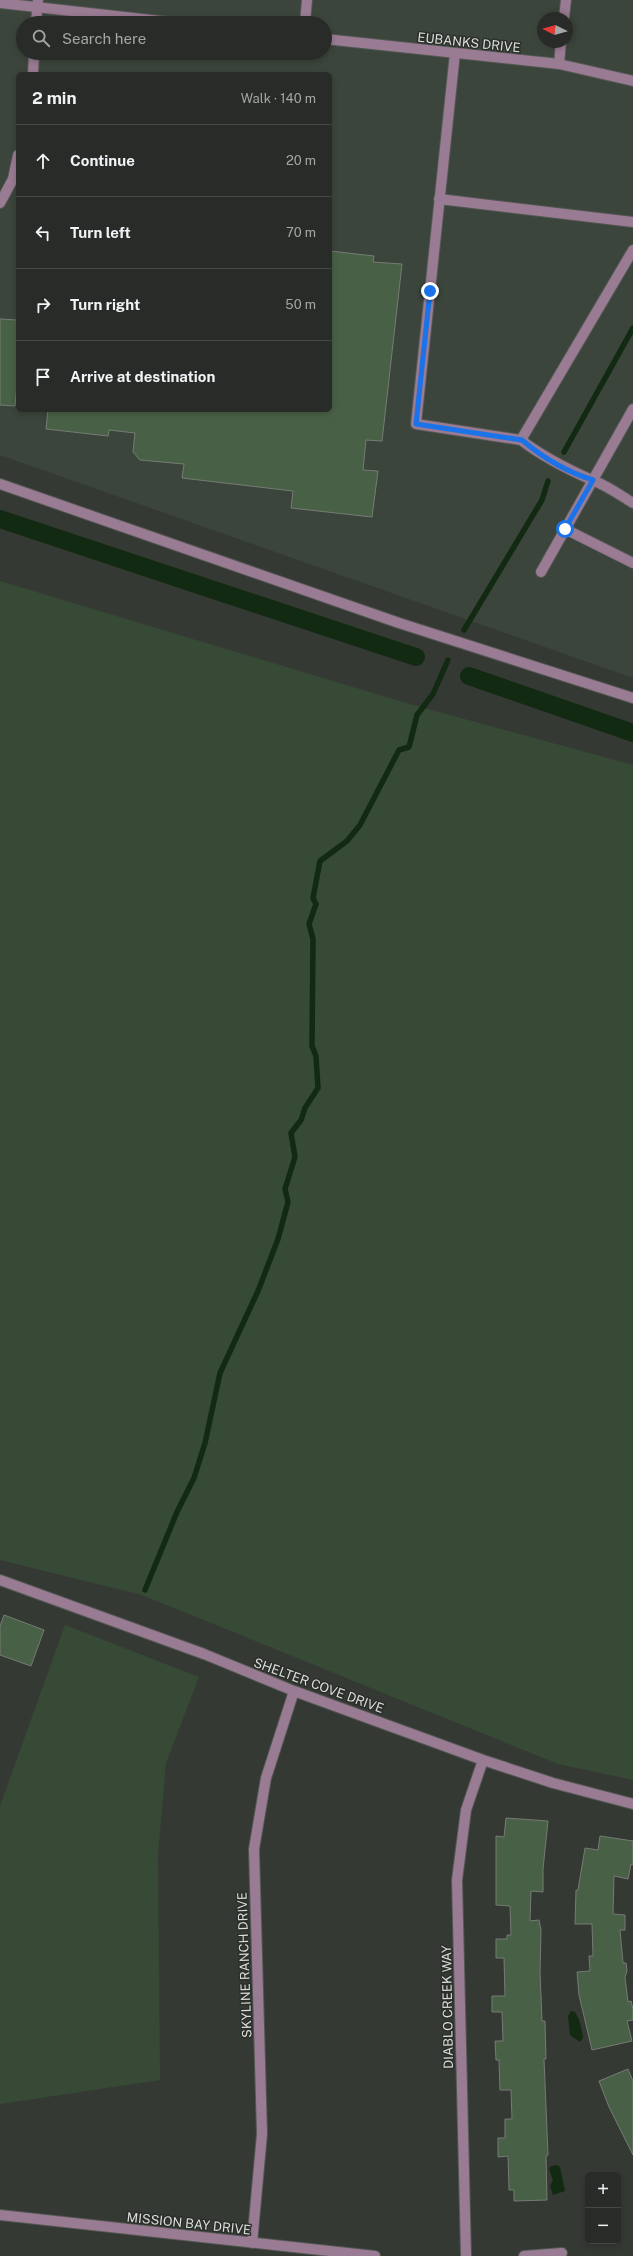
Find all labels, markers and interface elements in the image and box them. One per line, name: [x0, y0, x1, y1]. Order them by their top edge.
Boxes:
north arrow: [537, 12, 573, 48]
search box: [16, 16, 332, 60]
icon: search: [30, 27, 52, 49]
text: Search here: [62, 30, 146, 47]
street label: EUBANKS DRIVE: [417, 30, 521, 55]
text: 2 min: [32, 88, 77, 108]
text: Walk · 140 m: [241, 91, 316, 106]
icon: ahead: [32, 150, 54, 172]
text: Continue: [70, 152, 135, 169]
text: 20 m: [286, 153, 316, 168]
icon: left: [32, 222, 54, 244]
text: Turn left: [70, 224, 131, 241]
text: 70 m: [286, 225, 316, 240]
route end: [421, 282, 439, 300]
icon: right: [32, 294, 54, 316]
text: Turn right: [70, 296, 140, 313]
text: 50 m: [285, 297, 316, 312]
icon: arrive: [32, 366, 54, 388]
text: Arrive at destination: [70, 368, 215, 385]
route start: [556, 520, 574, 538]
street label: SHELTER COVE DRIVE: [252, 1655, 386, 1716]
street label: SKYLINE RANCH DRIVE: [234, 1892, 255, 2038]
street label: DIABLO CREEK WAY: [439, 1945, 456, 2069]
map controls: [585, 2172, 621, 2244]
button: +: [585, 2172, 621, 2208]
button: −: [585, 2208, 621, 2244]
street label: MISSION BAY DRIVE: [126, 2210, 252, 2237]

